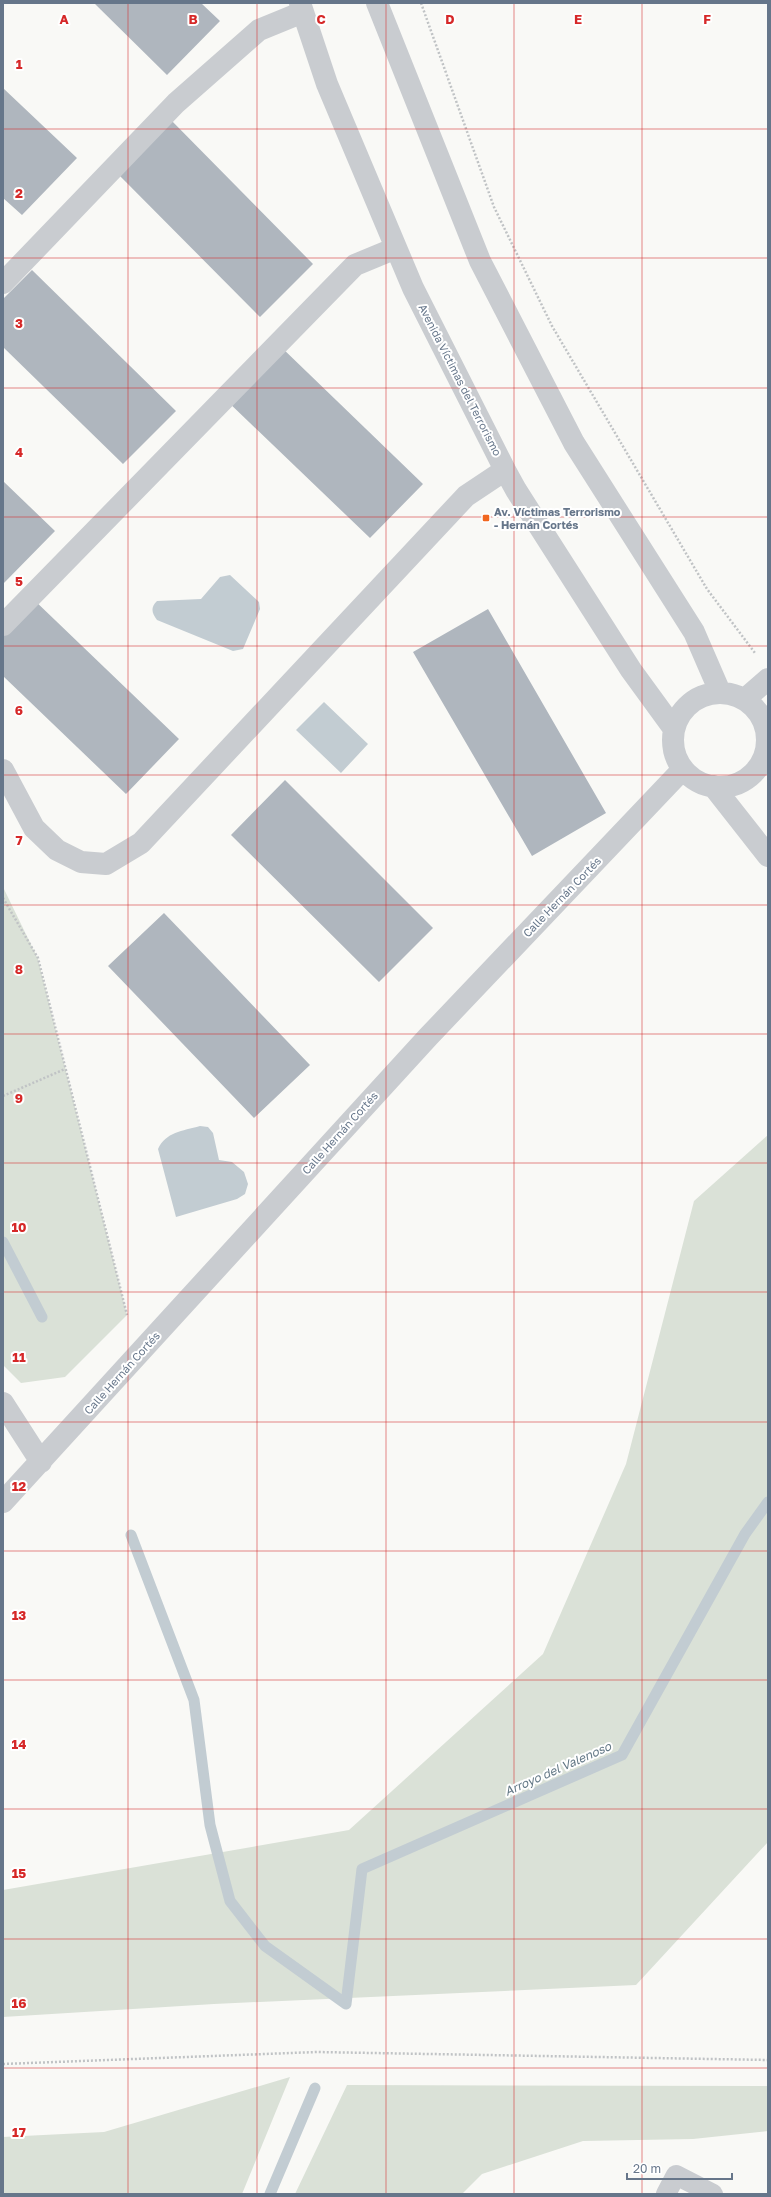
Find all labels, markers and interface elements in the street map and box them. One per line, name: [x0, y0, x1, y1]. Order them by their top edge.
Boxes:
text: A: [59, 11, 69, 27]
text: B: [188, 11, 198, 27]
text: C: [316, 11, 326, 27]
text: D: [445, 11, 455, 27]
text: E: [574, 11, 582, 27]
text: F: [703, 11, 711, 27]
text: 1: [16, 56, 23, 72]
text: 2: [15, 185, 23, 201]
street label: Avenida Víctimas del Terrorismo: [416, 302, 505, 458]
text: 3: [15, 315, 23, 331]
text: 4: [15, 444, 23, 460]
place label: Av. Víctimas Terrorismo - Hernán Cortés: [494, 505, 621, 531]
marker: Av. Víctimas Terrorismo - Hernán Cortés: [481, 513, 491, 523]
text: 5: [15, 573, 23, 589]
text: 6: [15, 702, 23, 718]
text: 7: [15, 832, 23, 848]
street label: Calle Hernán Cortés: [520, 854, 603, 939]
text: 8: [15, 961, 23, 977]
street label: Calle Hernán Cortés: [299, 1089, 380, 1177]
text: 9: [15, 1090, 23, 1106]
text: 10: [11, 1219, 27, 1235]
street label: Calle Hernán Cortés: [81, 1329, 162, 1417]
text: 11: [12, 1349, 26, 1365]
text: 12: [12, 1478, 26, 1494]
text: 13: [12, 1607, 26, 1623]
text: 14: [12, 1736, 26, 1752]
water label: Arroyo del Valenoso: [502, 1738, 614, 1799]
text: 15: [12, 1865, 26, 1881]
text: 16: [12, 1995, 26, 2011]
text: 17: [12, 2124, 26, 2140]
scale bar: [627, 2155, 732, 2181]
text: 20 m: [633, 2161, 661, 2176]

